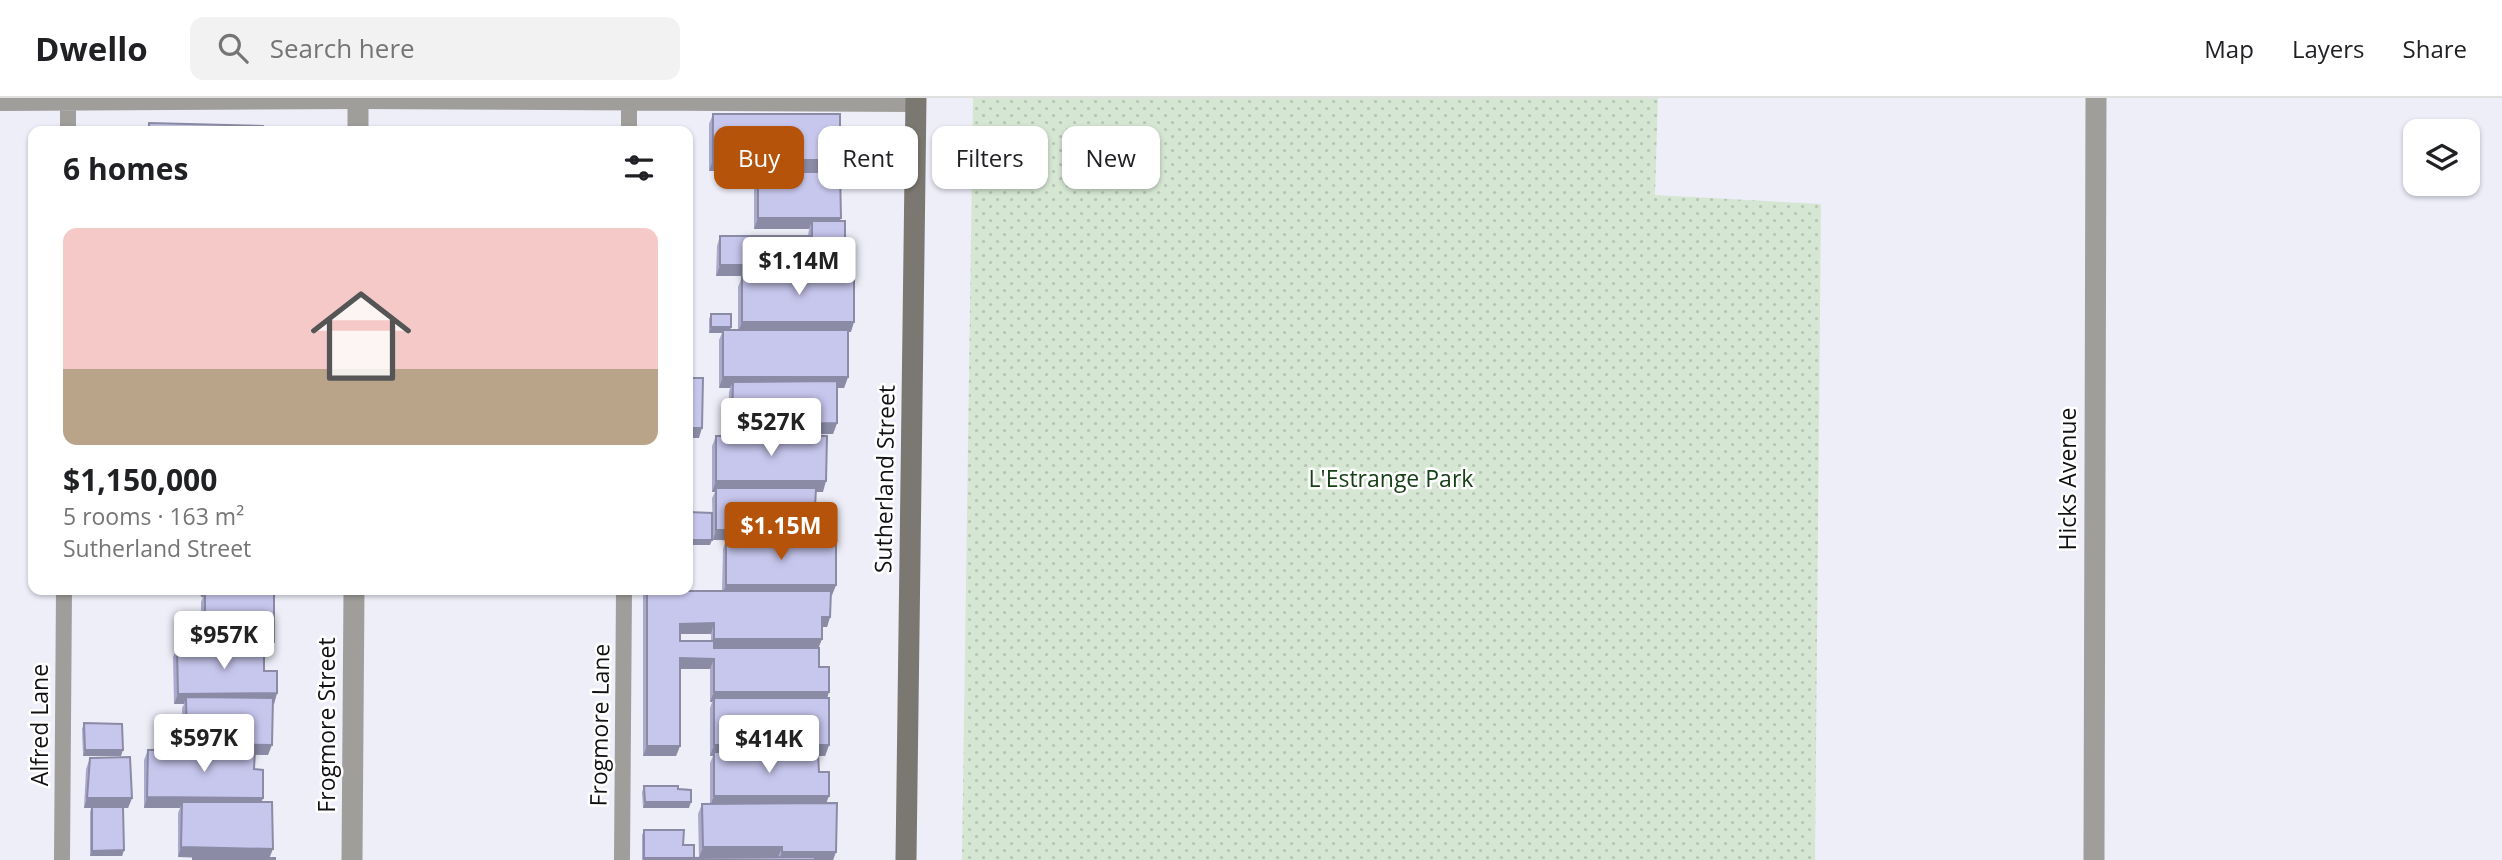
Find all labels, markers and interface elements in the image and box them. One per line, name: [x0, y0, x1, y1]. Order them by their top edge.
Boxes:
search box: [190, 17, 680, 80]
text: Dwello: [35, 26, 148, 71]
icon: search: [214, 29, 252, 67]
text: Search here: [270, 30, 415, 66]
text: Map: [2204, 32, 2254, 65]
text: Layers: [2292, 32, 2365, 65]
text: Share: [2403, 32, 2467, 65]
map controls: [2403, 119, 2480, 196]
button: layers: [2403, 119, 2480, 196]
chip: Buy: [714, 126, 804, 189]
chip: Rent: [818, 126, 918, 189]
chip: Filters: [932, 126, 1048, 189]
chip: New: [1062, 126, 1160, 189]
text: 6 homes: [63, 148, 188, 189]
icon: filters: [620, 149, 658, 187]
pin: $1.14M: [742, 238, 856, 297]
text: $1.14M: [759, 244, 839, 276]
icon: home: [298, 273, 424, 399]
street label: Sutherland Street: [866, 385, 902, 573]
pin: $527K: [722, 398, 820, 458]
text: $527K: [737, 405, 805, 437]
street label: Hicks Avenue: [2051, 408, 2083, 550]
text: $1,150,000: [63, 459, 217, 500]
park label: L'Estrange Park: [1309, 462, 1473, 494]
text: 5 rooms · 163 m²: [63, 500, 244, 532]
pin: $1.15M: [724, 503, 838, 562]
text: $1.15M: [741, 509, 821, 541]
text: Sutherland Street: [63, 532, 251, 564]
pin: $957K: [175, 612, 273, 671]
text: $957K: [190, 618, 258, 650]
street label: Frogmore Street: [310, 637, 342, 813]
street label: Frogmore Lane: [582, 643, 616, 807]
street label: Alfred Lane: [23, 664, 55, 786]
pin: $597K: [155, 714, 253, 774]
pin: $414K: [720, 716, 818, 775]
text: $597K: [170, 721, 238, 753]
text: $414K: [735, 722, 803, 754]

